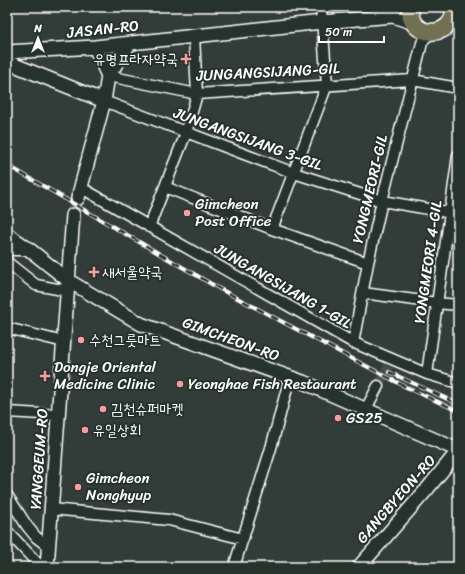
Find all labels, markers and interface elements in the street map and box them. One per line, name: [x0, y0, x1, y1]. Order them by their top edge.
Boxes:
street label: JASAN-RO: [65, 12, 140, 46]
north arrow: [18, 18, 58, 58]
scale bar: [319, 18, 384, 44]
text: N: [33, 19, 42, 38]
text: 50 m: [325, 21, 352, 43]
place label: 유명프라자약국: [94, 46, 178, 72]
marker: 유명프라자약국: [181, 54, 191, 64]
street label: JUNGANGSIJANG-GIL: [195, 55, 340, 89]
street label: JUNGANGSIJANG 3-GIL: [169, 100, 326, 178]
street label: YONGMEORI-GIL: [345, 132, 395, 246]
place label: Gimcheon Post Office: [195, 191, 272, 234]
street label: YONGMEORI 4-GIL: [406, 199, 450, 325]
marker: Gimcheon Post Office: [182, 208, 192, 218]
street label: JUNGANGSIJANG 1-GIL: [208, 235, 357, 336]
place label: 새서울약국: [102, 259, 162, 285]
marker: 새서울약국: [89, 267, 99, 277]
street label: GIMCHEON-RO: [179, 309, 284, 369]
place label: 수천그릇마트: [89, 327, 161, 353]
marker: 수천그릇마트: [76, 335, 86, 345]
place label: Dongje Oriental Medicine Clinic: [54, 354, 157, 397]
marker: Dongje Oriental Medicine Clinic: [39, 370, 51, 382]
place label: Yeonghae Fish Restaurant: [188, 371, 357, 397]
marker: Yeonghae Fish Restaurant: [175, 379, 185, 389]
place label: 김천슈퍼마켓: [111, 396, 183, 422]
marker: 김천슈퍼마켓: [98, 404, 108, 414]
place label: GS25: [346, 405, 383, 431]
street label: YANGGEUM-RO: [23, 407, 56, 510]
marker: GS25: [333, 413, 343, 423]
place label: 유일상회: [93, 417, 141, 443]
marker: 유일상회: [80, 425, 90, 435]
street label: GANGBYEON-RO: [350, 448, 442, 550]
place label: Gimcheon Nonghyup: [86, 465, 151, 508]
marker: Gimcheon Nonghyup: [73, 482, 83, 492]

